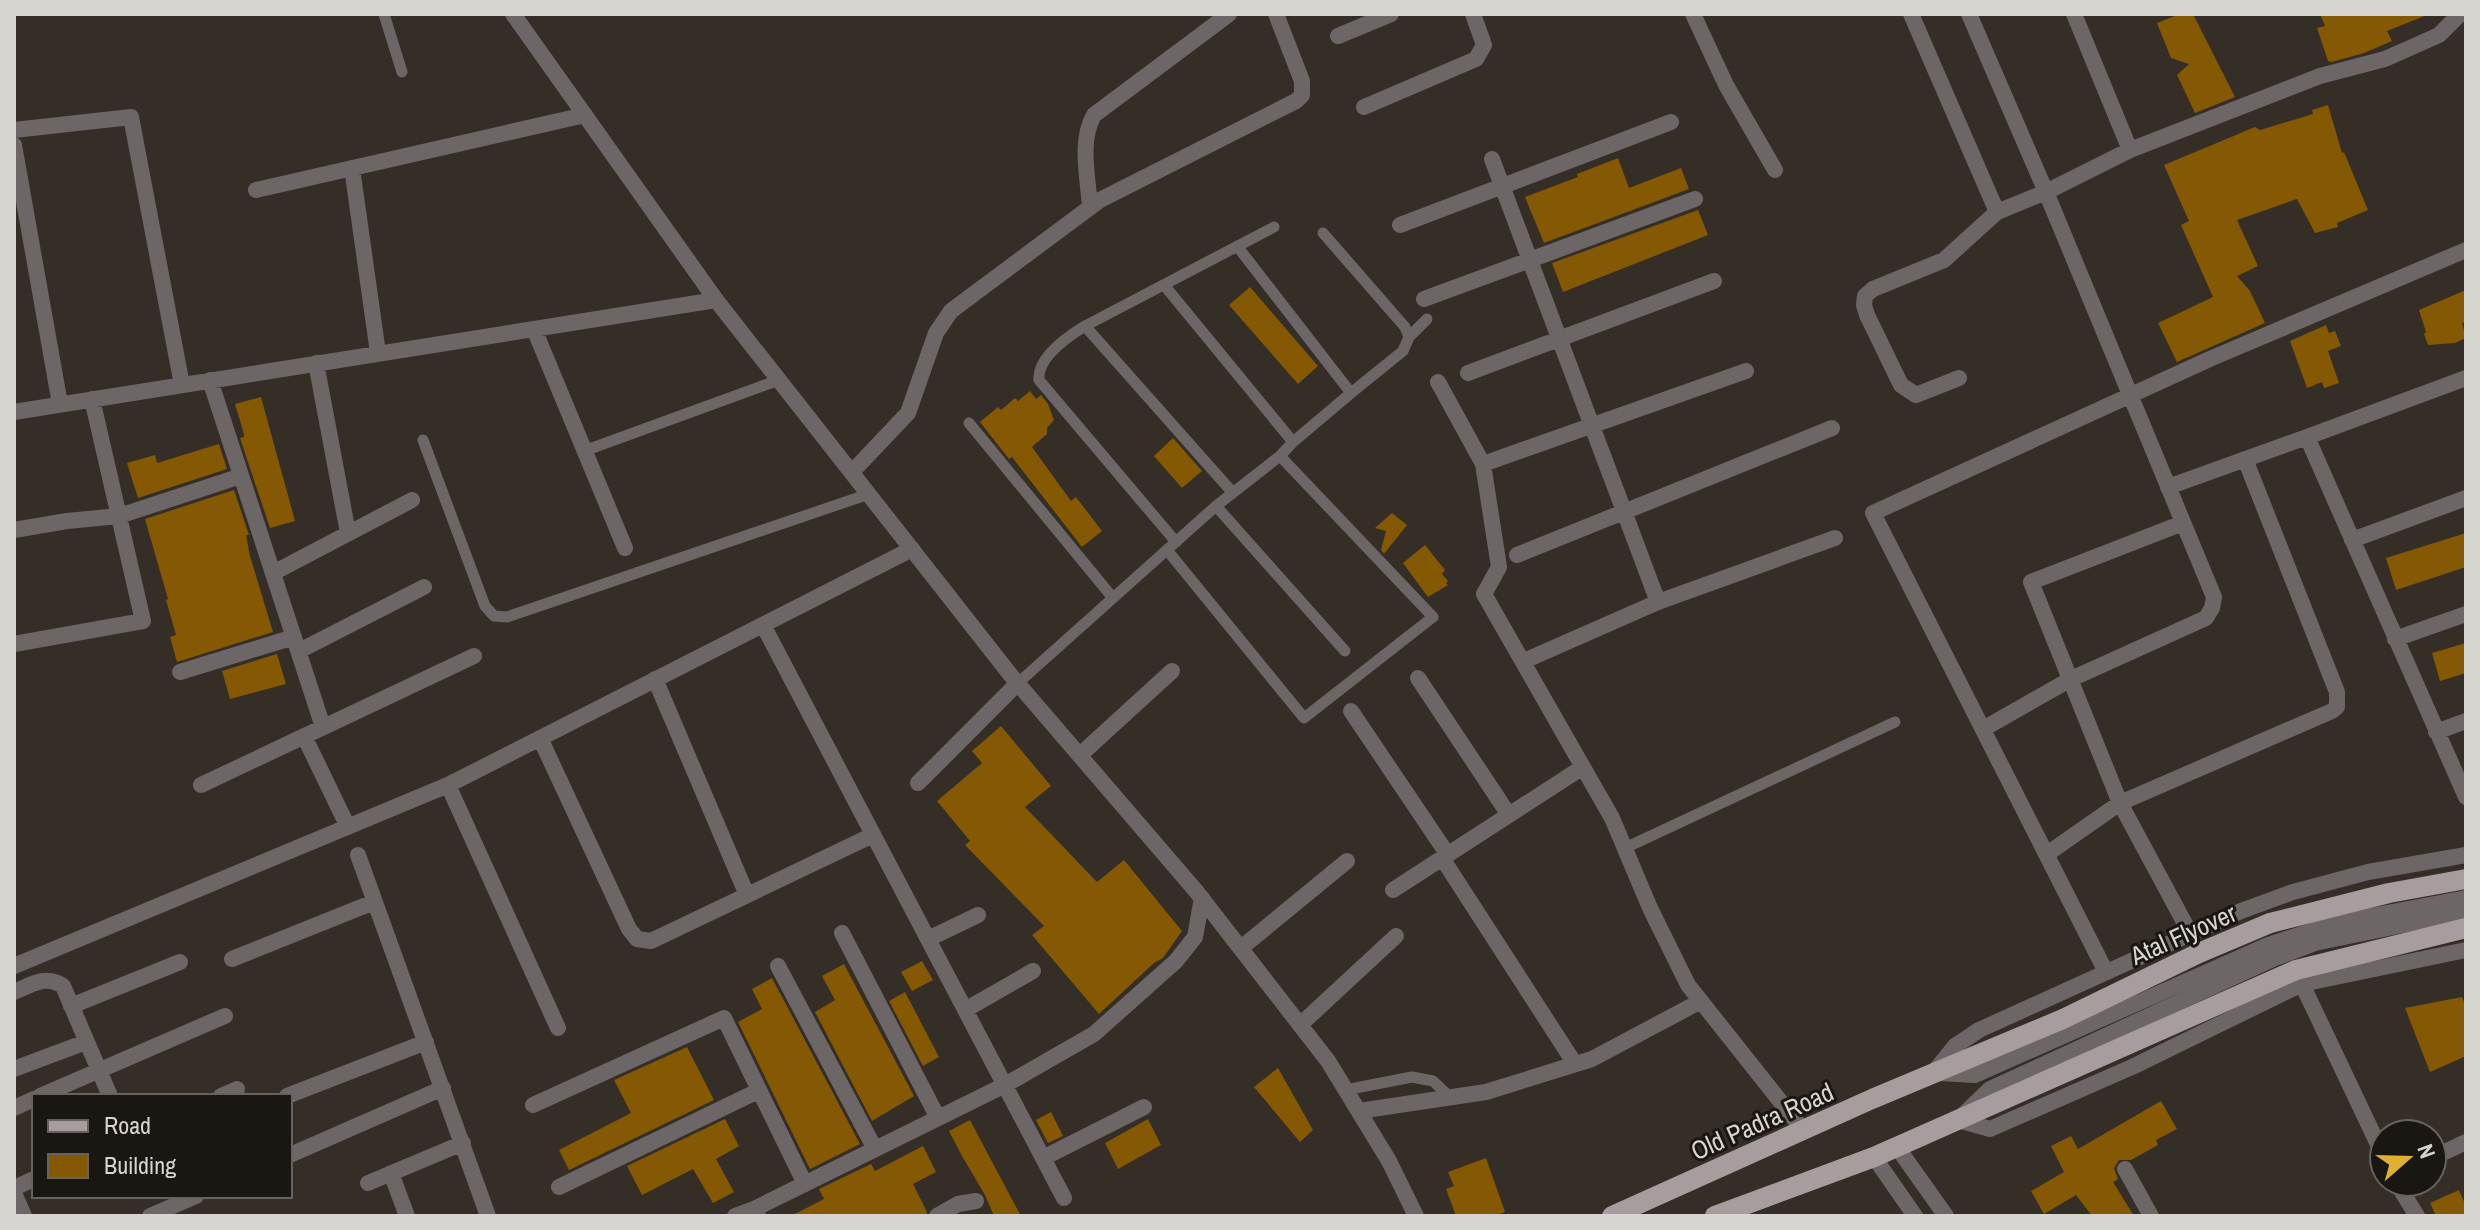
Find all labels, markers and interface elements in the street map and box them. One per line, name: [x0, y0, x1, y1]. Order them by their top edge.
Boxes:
street label: Atal Flyover: [2124, 895, 2242, 973]
street label: Old Padra Road: [1685, 1074, 1839, 1168]
legend: [32, 1094, 292, 1198]
text: Road: [104, 1109, 151, 1141]
north arrow: [2368, 1118, 2448, 1198]
text: N: [2410, 1140, 2443, 1162]
text: Building: [104, 1149, 176, 1181]

